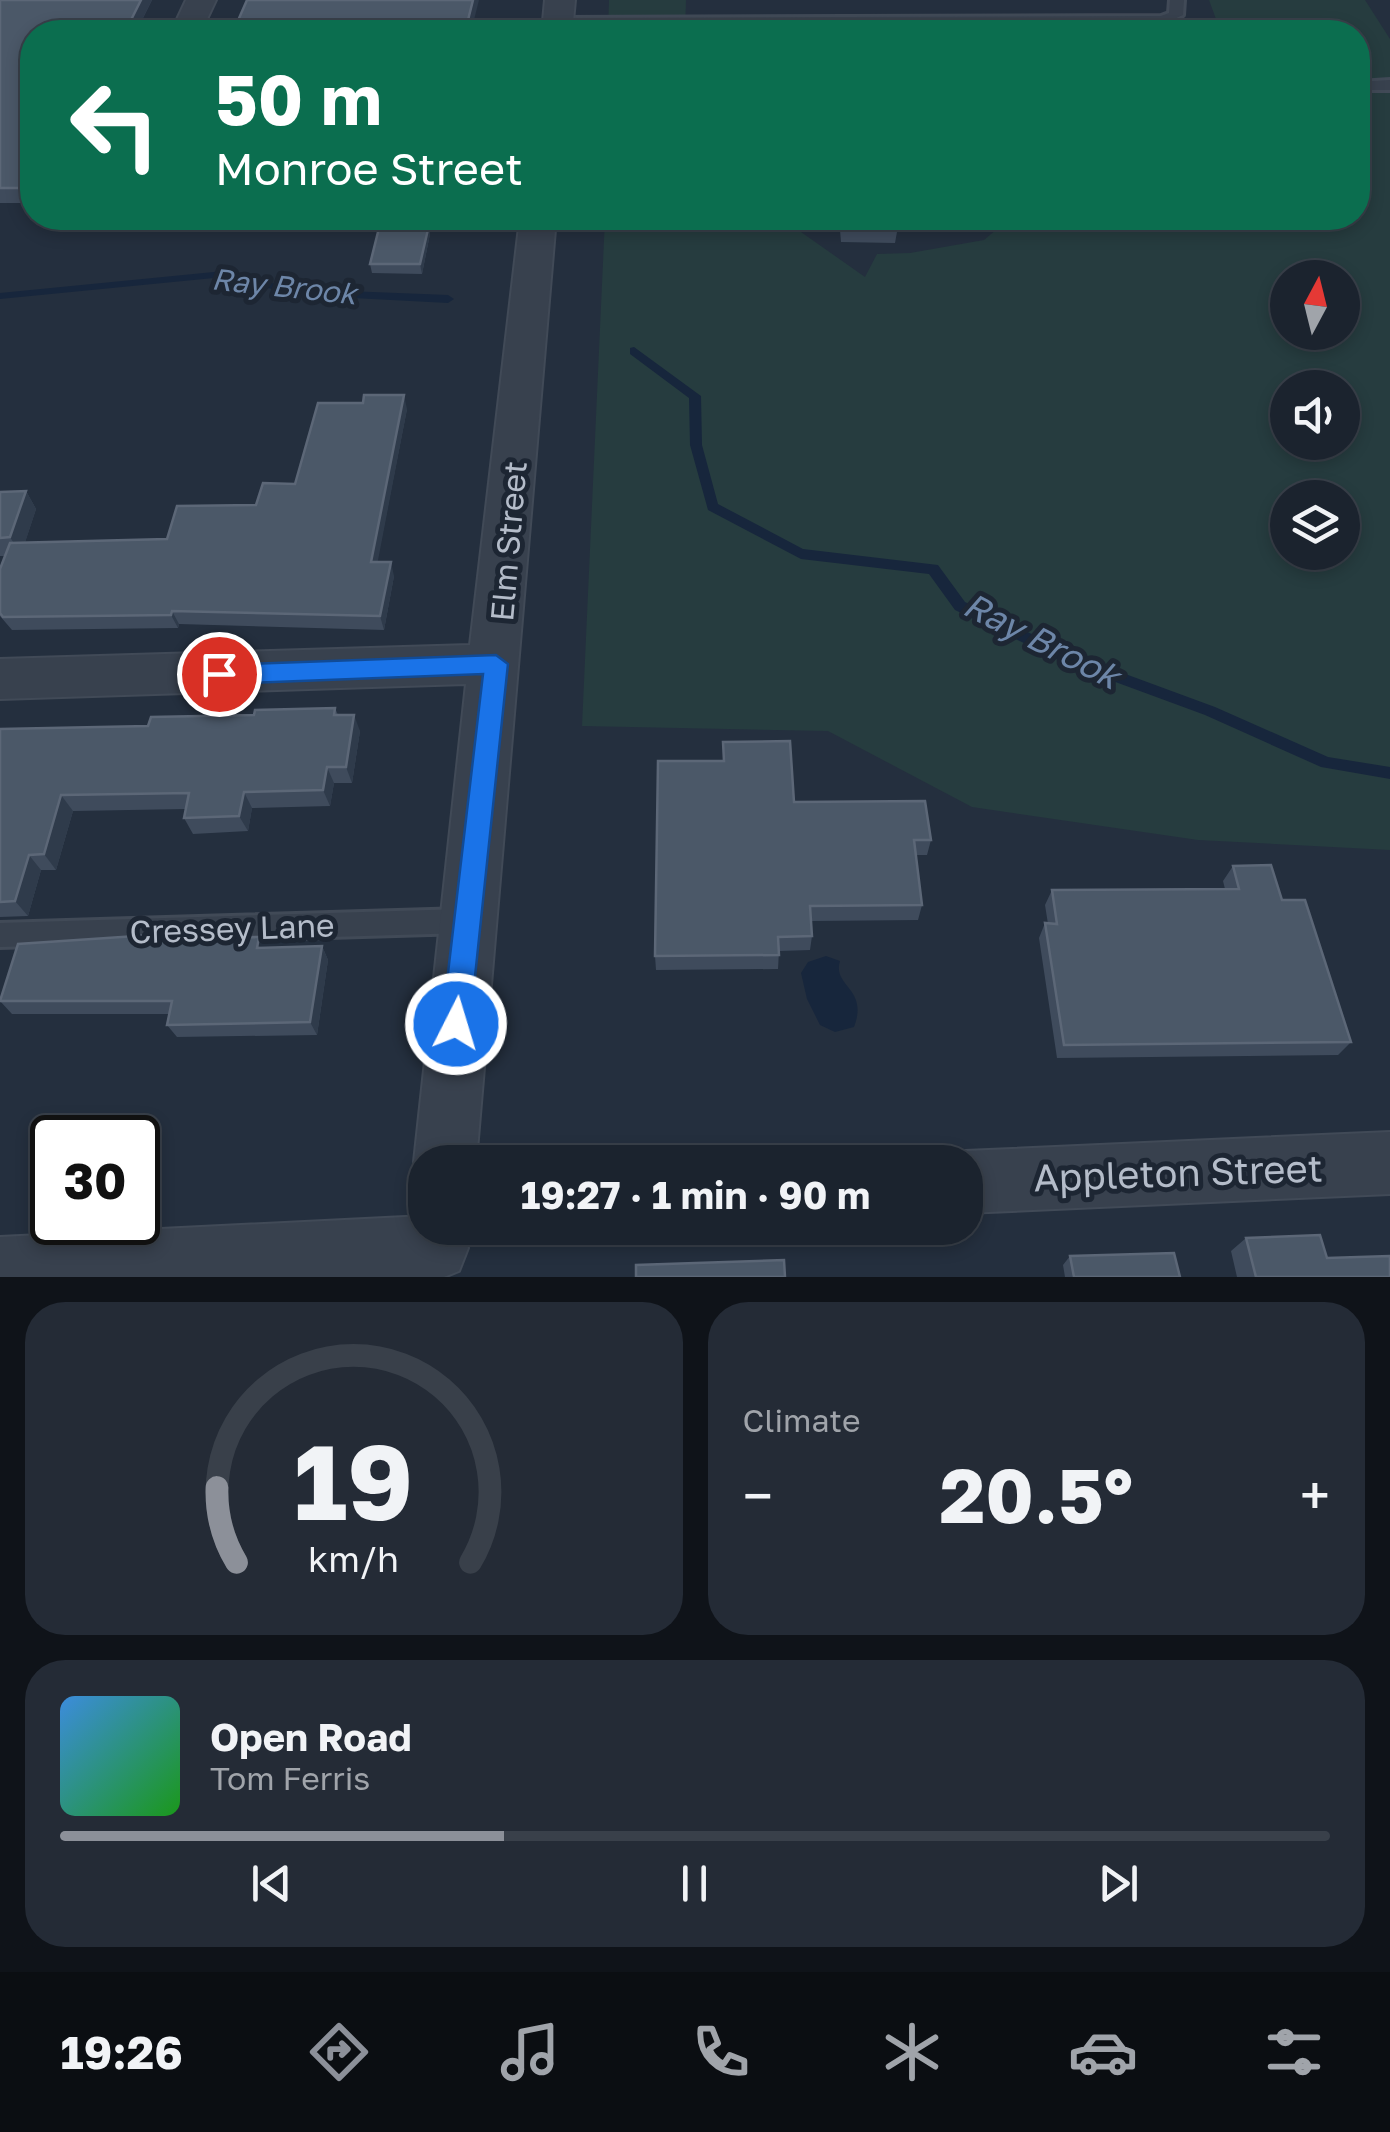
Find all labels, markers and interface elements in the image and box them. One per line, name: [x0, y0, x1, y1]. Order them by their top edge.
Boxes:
text: 50 m: [215, 56, 382, 140]
icon: left: [50, 60, 180, 190]
text: Monroe Street: [215, 141, 523, 195]
north arrow: [1270, 260, 1360, 350]
map controls: [1270, 260, 1360, 570]
water label: Ray Brook: [210, 261, 361, 312]
button: sound: [1270, 370, 1360, 460]
street label: Elm Street: [482, 459, 534, 623]
button: layers: [1270, 480, 1360, 570]
water label: Ray Brook: [957, 583, 1130, 699]
pin: [177, 632, 262, 717]
icon: arrive: [192, 647, 247, 702]
street label: Cressey Lane: [129, 905, 335, 951]
position arrow: [404, 972, 508, 1076]
speed limit sign: 30: [30, 1115, 160, 1245]
street label: Appleton Street: [1033, 1144, 1323, 1200]
text: 19:27 · 1 min · 90 m: [521, 1172, 870, 1217]
text: Climate: [743, 1401, 861, 1439]
text: 19: [294, 1418, 414, 1543]
text: 20.5°: [939, 1449, 1133, 1540]
text: −: [743, 1462, 773, 1528]
text: +: [1300, 1462, 1330, 1528]
text: km/h: [308, 1537, 399, 1580]
text: Open Road: [210, 1714, 412, 1759]
text: Tom Ferris: [210, 1759, 370, 1797]
icon: previous: [244, 1856, 299, 1911]
icon: pause: [667, 1856, 722, 1911]
icon: next: [1091, 1856, 1146, 1911]
icon: directions: [304, 2017, 374, 2087]
icon: music: [495, 2017, 565, 2087]
icon: phone: [686, 2017, 756, 2087]
icon: climate: [877, 2017, 947, 2087]
icon: car: [1068, 2017, 1138, 2087]
icon: filters: [1259, 2017, 1329, 2087]
text: 19:26: [61, 2025, 183, 2079]

